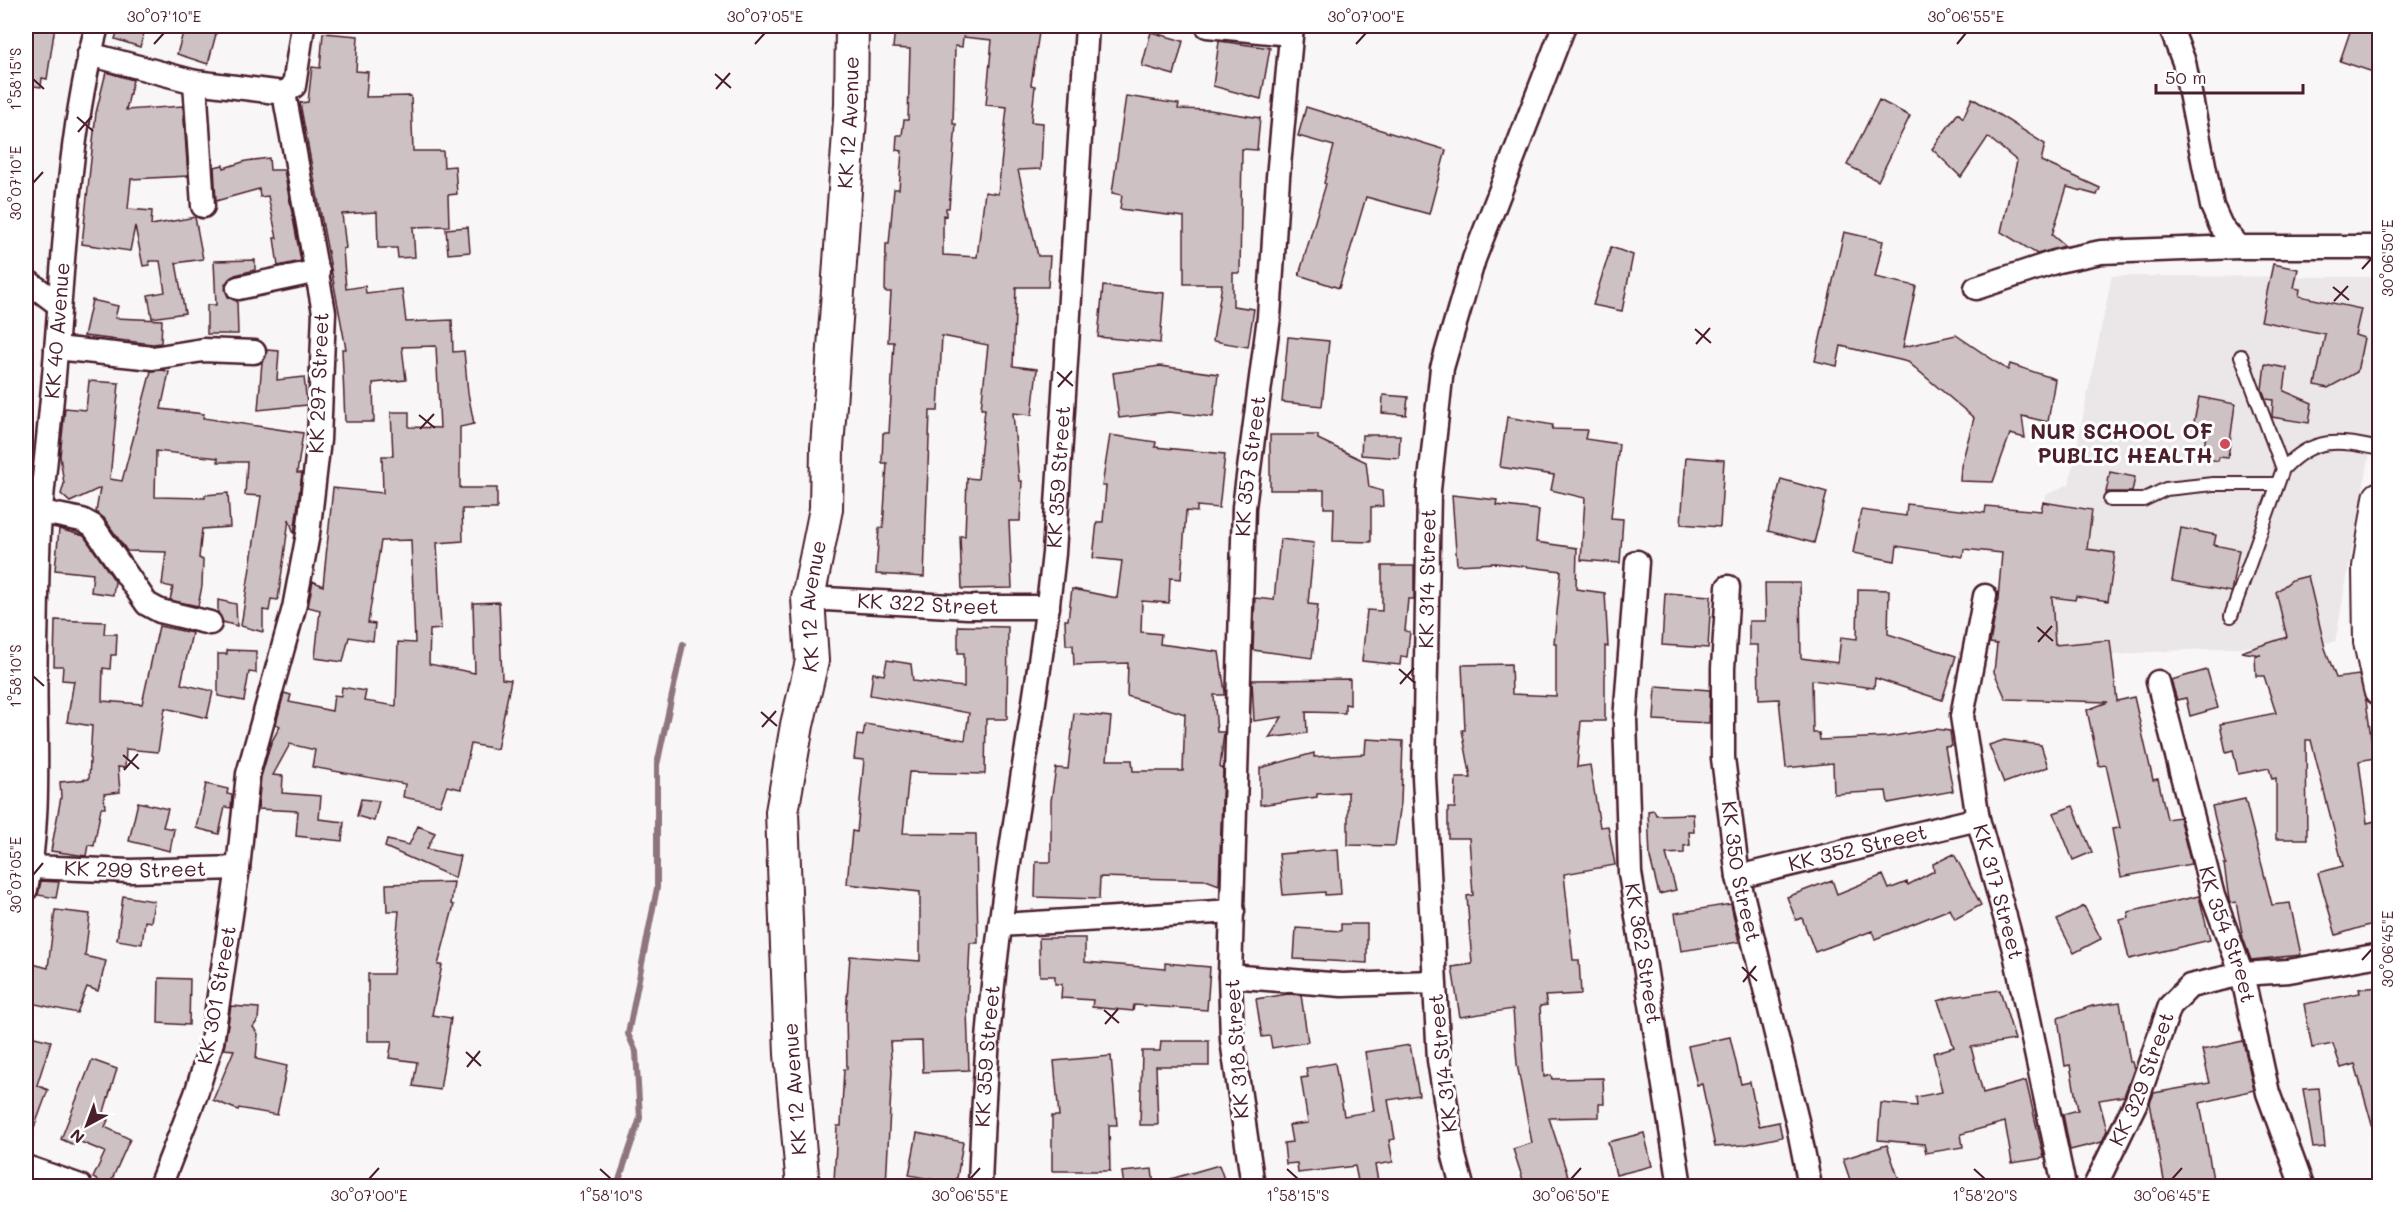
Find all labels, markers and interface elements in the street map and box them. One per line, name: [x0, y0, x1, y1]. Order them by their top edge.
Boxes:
text: 30°07'10"E: [127, 6, 202, 26]
text: 30°07'05"E: [727, 6, 804, 26]
text: 30°07'00"E: [1327, 6, 1405, 26]
text: 30°06'55"E: [1928, 6, 2005, 26]
text: 1°58'15"S: [5, 48, 25, 110]
street label: KK 12 Avenue: [830, 56, 864, 190]
scale bar: [2156, 57, 2303, 95]
text: 50 m: [2165, 65, 2207, 89]
text: 30°07'10"E: [5, 145, 25, 220]
text: 30°06'50"E: [2377, 219, 2397, 297]
street label: KK 40 Avenue: [37, 261, 75, 400]
street label: KK 297 Street: [302, 312, 333, 454]
street label: KK 357 Street: [1228, 394, 1271, 537]
street label: KK 359 Street: [1039, 405, 1075, 549]
place label: NUR SCHOOL OF PUBLIC HEALTH: [2030, 417, 2213, 468]
marker: NUR SCHOOL OF PUBLIC HEALTH: [2218, 437, 2232, 451]
street label: KK 314 Street: [1411, 508, 1441, 649]
street label: KK 12 Avenue: [793, 538, 831, 675]
street label: KK 322 Street: [856, 586, 999, 619]
text: 1°58'10"S: [5, 644, 25, 708]
street label: KK 350 Street: [1716, 799, 1768, 945]
street label: KK 352 Street: [1785, 817, 1929, 876]
street label: KK 317 Street: [1968, 821, 2031, 962]
text: 30°07'05"E: [5, 836, 25, 913]
street label: KK 299 Street: [63, 853, 206, 883]
street label: KK 354 Street: [2194, 863, 2263, 1005]
street label: KK 362 Street: [1620, 881, 1669, 1026]
text: 30°06'45"E: [2377, 910, 2397, 987]
street label: KK 301 Street: [190, 923, 241, 1066]
street label: KK 318 Street: [1217, 978, 1254, 1120]
street label: KK 359 Street: [967, 984, 1005, 1128]
street label: KK 314 Street: [1421, 992, 1462, 1134]
street label: KK 329 Street: [2102, 1008, 2179, 1150]
street label: KK 12 Avenue: [775, 1022, 812, 1156]
north arrow: [57, 1095, 117, 1155]
text: N: [65, 1125, 88, 1149]
text: 30°07'00"E: [330, 1185, 408, 1205]
text: 1°58'10"S: [579, 1185, 643, 1205]
text: 30°06'55"E: [932, 1185, 1009, 1205]
text: 1°58'15"S: [1267, 1185, 1329, 1205]
text: 30°06'50"E: [1532, 1185, 1610, 1205]
text: 1°58'20"S: [1953, 1185, 2017, 1205]
text: 30°06'45"E: [2134, 1185, 2211, 1205]

